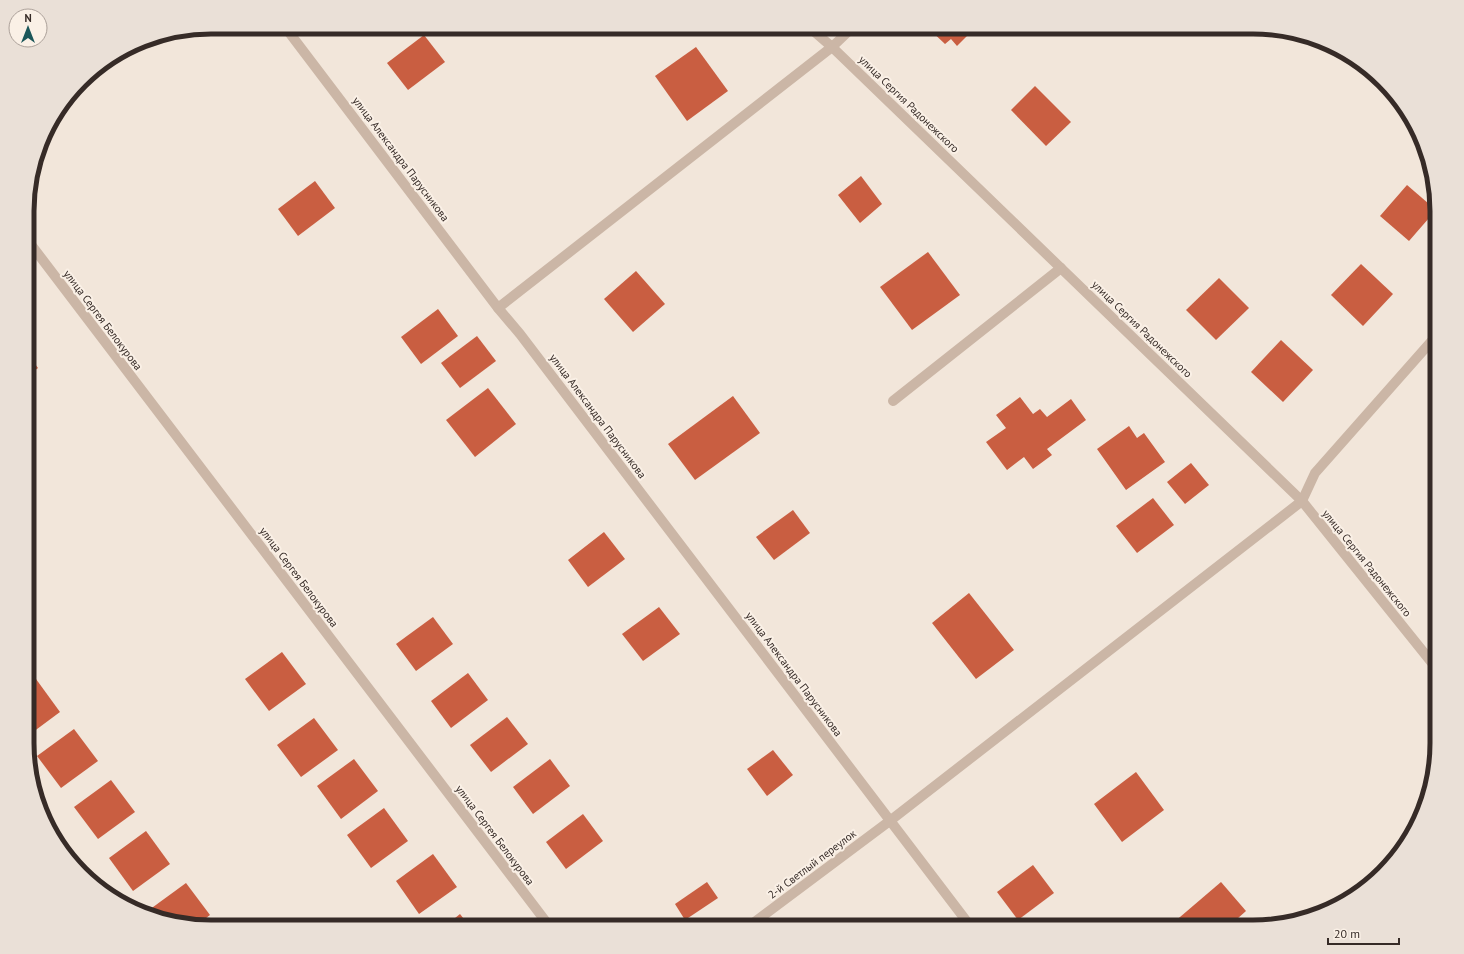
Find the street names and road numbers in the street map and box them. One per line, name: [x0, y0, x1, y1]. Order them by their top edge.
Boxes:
street label: улица Сергия Радонежского: [856, 52, 962, 156]
street label: улица Александра Парусникова: [350, 94, 452, 224]
street label: улица Сергея Белокурова: [61, 267, 145, 373]
street label: улица Сергия Радонежского: [1089, 277, 1195, 381]
street label: улица Александра Парусникова: [547, 351, 649, 481]
street label: улица Сергия Радонежского: [1319, 506, 1415, 620]
street label: улица Сергея Белокурова: [257, 524, 341, 630]
street label: улица Александра Парусникова: [743, 609, 845, 739]
street label: улица Сергея Белокурова: [453, 782, 537, 888]
street label: 2-й Светлый переулок: [765, 826, 859, 902]

